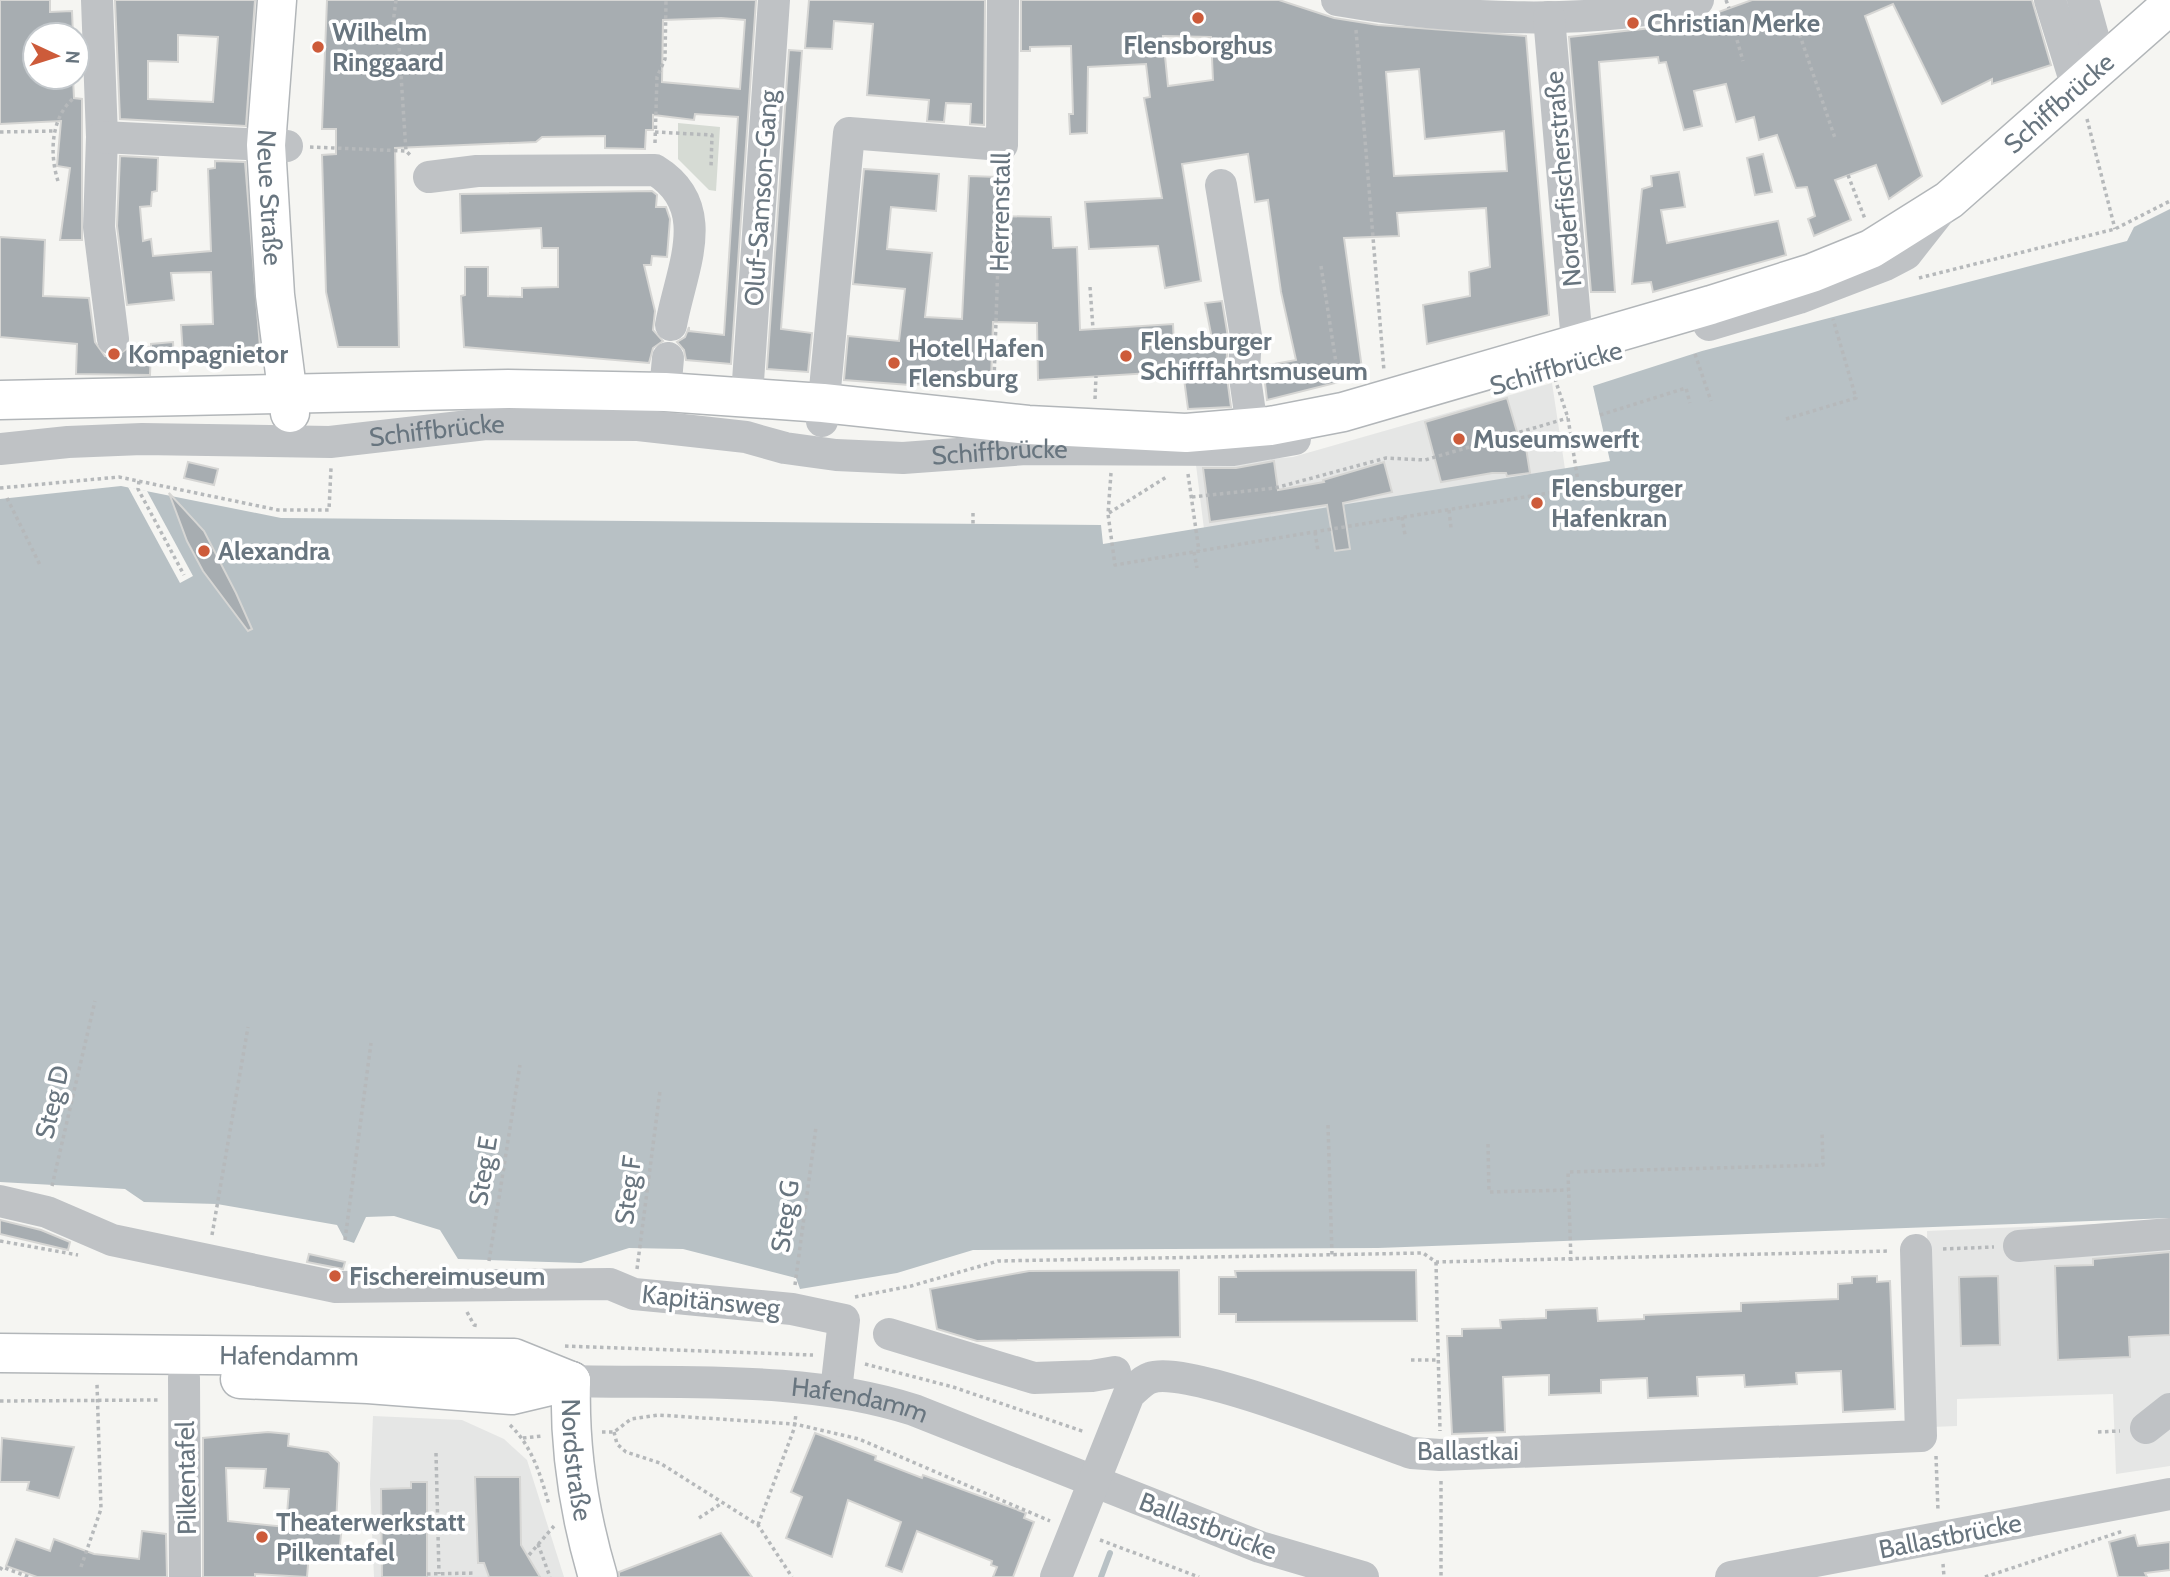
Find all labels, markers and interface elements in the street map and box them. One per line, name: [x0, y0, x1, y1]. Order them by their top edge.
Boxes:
place label: Christian Merke: [1647, 7, 1820, 39]
marker: Flensborghus: [1190, 10, 1206, 26]
marker: Christian Merke: [1625, 15, 1641, 31]
place label: Wilhelm Ringgaard: [332, 16, 444, 78]
north arrow: [21, 21, 91, 91]
place label: Flensborghus: [1123, 29, 1273, 61]
marker: Wilhelm Ringgaard: [310, 39, 326, 55]
street label: Schiffbrücke: [1997, 46, 2121, 160]
text: N: [61, 50, 84, 65]
street label: Norderfischerstraße: [1538, 70, 1588, 288]
street label: Oluf-Samson-Gang: [737, 88, 785, 307]
street label: Neue Straße: [250, 128, 289, 267]
street label: Herrenstall: [983, 152, 1017, 272]
place label: Flensburger Schifffahrtsmuseum: [1140, 325, 1368, 387]
place label: Hotel Hafen Flensburg: [908, 332, 1044, 394]
street label: Schiffbrücke: [1486, 334, 1626, 402]
place label: Kompagnietor: [128, 338, 288, 370]
marker: Kompagnietor: [106, 346, 122, 362]
marker: Flensburger Schifffahrtsmuseum: [1118, 348, 1134, 364]
marker: Hotel Hafen Flensburg: [886, 355, 902, 371]
street label: Schiffbrücke: [367, 407, 505, 453]
place label: Museumswerft: [1473, 423, 1640, 455]
marker: Museumswerft: [1451, 431, 1467, 447]
street label: Schiffbrücke: [930, 433, 1068, 472]
place label: Flensburger Hafenkran: [1551, 472, 1683, 534]
marker: Flensburger Hafenkran: [1529, 495, 1545, 511]
place label: Alexandra: [218, 535, 330, 567]
marker: Alexandra: [196, 543, 212, 559]
street label: Steg D: [28, 1062, 76, 1142]
street label: Steg E: [462, 1134, 504, 1208]
street label: Steg F: [608, 1153, 648, 1226]
street label: Steg G: [764, 1178, 806, 1254]
place label: Fischereimuseum: [349, 1260, 545, 1292]
marker: Fischereimuseum: [327, 1268, 343, 1284]
street label: Kapitänsweg: [640, 1278, 783, 1324]
street label: Hafendamm: [219, 1339, 359, 1372]
street label: Hafendamm: [790, 1371, 933, 1430]
street label: Nordstraße: [555, 1398, 599, 1524]
street label: Pilkentafel: [169, 1421, 203, 1535]
street label: Ballastkai: [1417, 1435, 1519, 1467]
street label: Ballastbrücke: [1135, 1485, 1281, 1567]
place label: Theaterwerkstatt Pilkentafel: [276, 1506, 466, 1568]
street label: Ballastbrücke: [1876, 1506, 2024, 1566]
marker: Theaterwerkstatt Pilkentafel: [254, 1529, 270, 1545]

